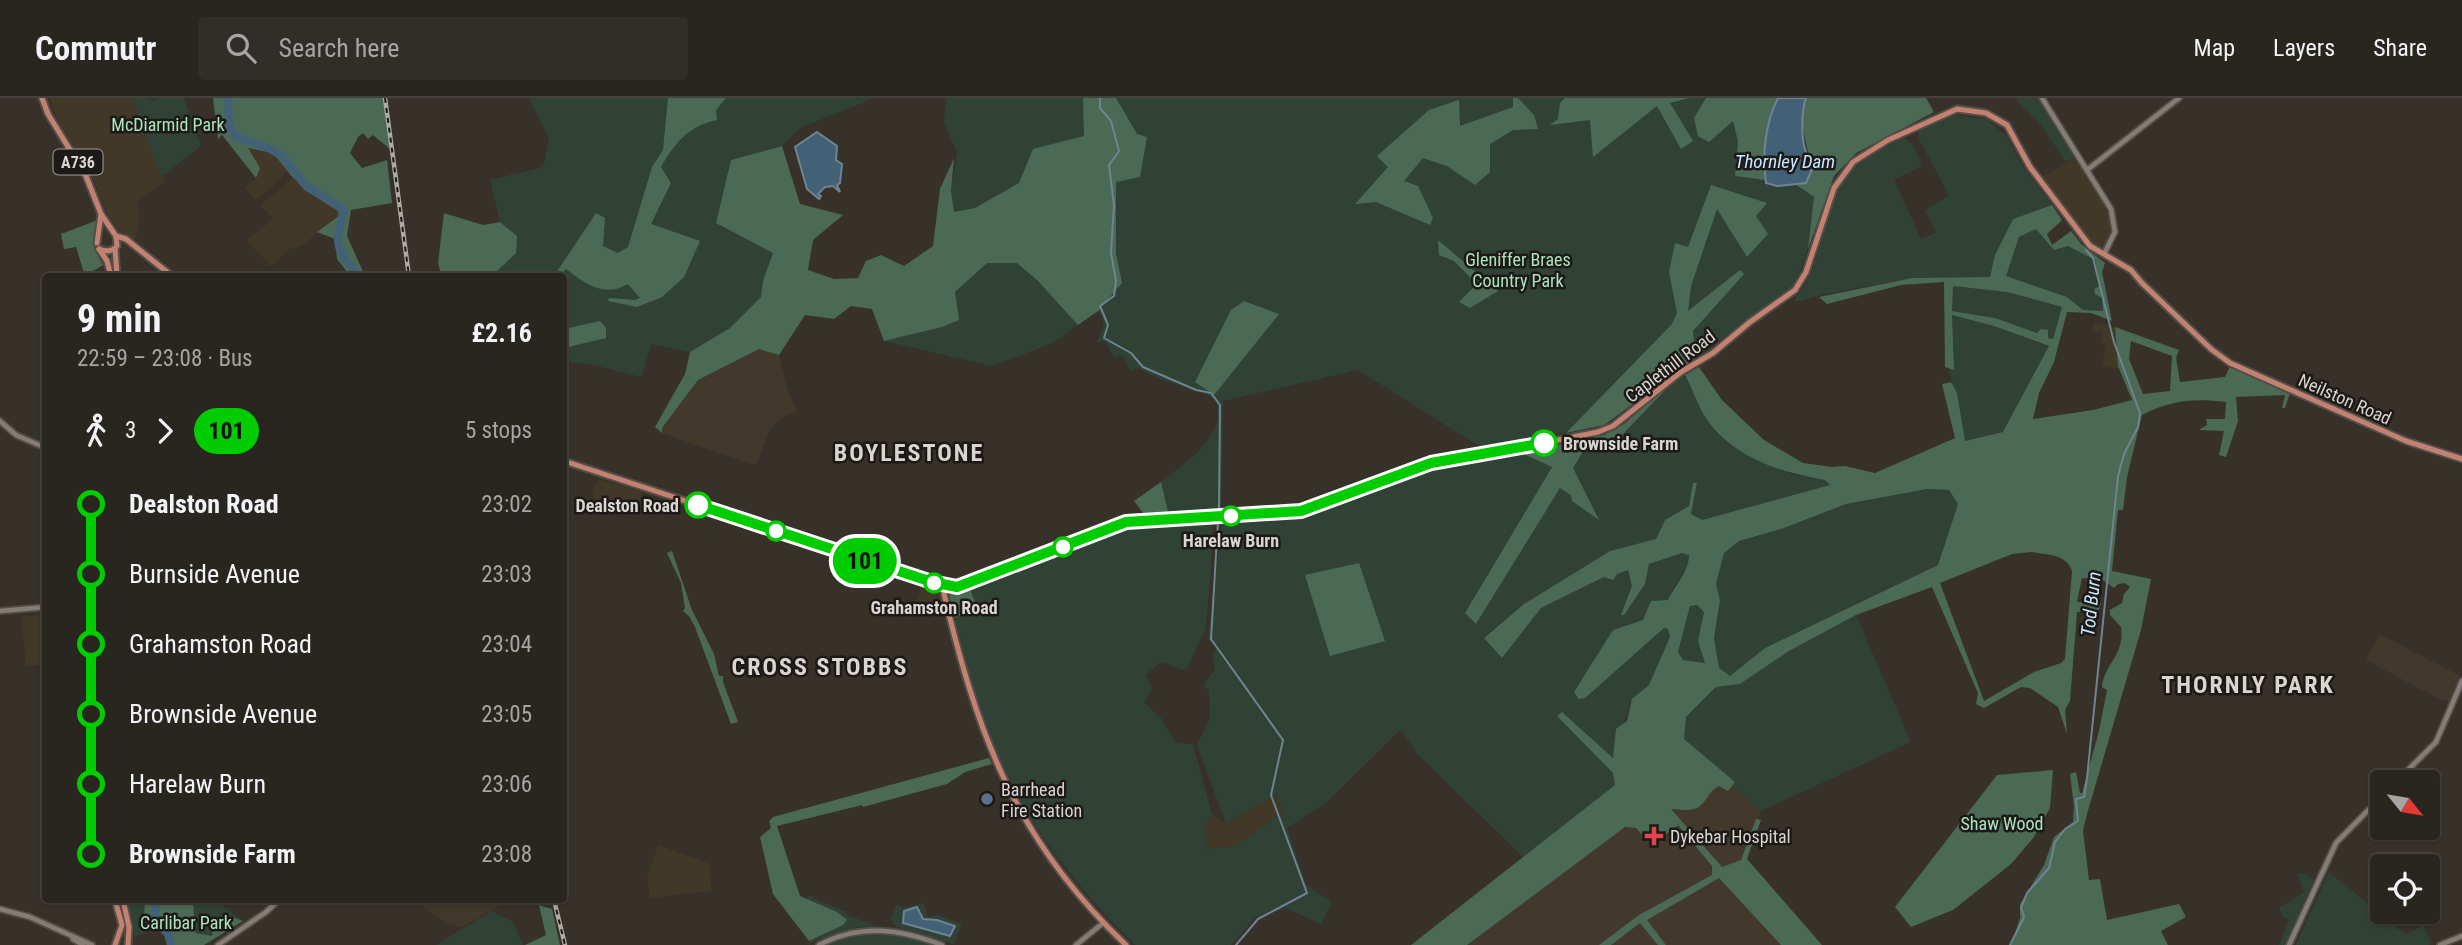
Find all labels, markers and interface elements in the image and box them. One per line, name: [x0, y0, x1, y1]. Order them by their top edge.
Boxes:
search box: [198, 17, 688, 80]
text: Commutr: [35, 29, 156, 68]
icon: search: [222, 29, 260, 67]
text: Search here: [278, 33, 399, 63]
text: Map: [2194, 34, 2235, 62]
text: Layers: [2273, 34, 2335, 62]
text: Share: [2373, 34, 2427, 62]
park label: McDiarmid Park: [111, 114, 225, 135]
road number: A736: [54, 150, 102, 174]
water label: Thornley Dam: [1735, 150, 1835, 173]
park label: Gleniffer Braes Country Park: [1465, 249, 1571, 291]
text: 9 min: [77, 297, 161, 341]
text: £2.16: [471, 318, 532, 348]
street label: Caplethill Road: [1621, 325, 1719, 407]
text: 22:59 – 23:08 · Bus: [77, 345, 253, 372]
street label: Neilston Road: [2295, 369, 2395, 429]
icon: walk: [77, 412, 115, 450]
icon: forward: [146, 412, 184, 450]
text: 3: [125, 417, 136, 444]
text: 101: [208, 417, 245, 445]
text: 5 stops: [465, 417, 532, 444]
marker: Brownside Farm: [1531, 430, 1557, 456]
place label: Brownside Farm: [1563, 433, 1678, 454]
district label: BOYLESTONE: [834, 439, 984, 467]
text: Dealston Road: [129, 489, 279, 519]
text: 23:02: [481, 491, 532, 518]
marker: Dealston Road: [685, 492, 711, 518]
place label: Dealston Road: [575, 495, 679, 516]
marker: Harelaw Burn: [1221, 506, 1241, 526]
unlabelled marker: [766, 521, 786, 541]
place label: Harelaw Burn: [1183, 530, 1279, 551]
unlabelled marker: [1053, 537, 1073, 557]
line badge: 101: [825, 538, 905, 584]
text: 101: [847, 547, 883, 575]
text: Burnside Avenue: [129, 559, 300, 589]
text: 23:03: [481, 561, 532, 588]
water label: Tod Burn: [2076, 571, 2106, 637]
marker: Grahamston Road: [924, 573, 944, 593]
place label: Grahamston Road: [870, 597, 998, 618]
text: Grahamston Road: [129, 629, 312, 659]
text: 23:04: [481, 631, 532, 658]
district label: CROSS STOBBS: [732, 653, 908, 681]
district label: THORNLY PARK: [2161, 671, 2335, 699]
text: Brownside Avenue: [129, 699, 317, 729]
text: 23:05: [481, 701, 532, 728]
text: Harelaw Burn: [129, 769, 266, 799]
north arrow: [2370, 770, 2440, 840]
map controls: [2370, 770, 2440, 924]
text: 23:06: [481, 771, 532, 798]
place label: Barrhead Fire Station: [1001, 779, 1082, 821]
marker: Barrhead Fire Station: [979, 791, 995, 807]
park label: Shaw Wood: [1961, 813, 2043, 834]
marker: Dykebar Hospital: [1644, 826, 1664, 846]
place label: Dykebar Hospital: [1670, 826, 1791, 847]
text: Brownside Farm: [129, 839, 296, 869]
text: 23:08: [481, 841, 532, 868]
button: locate: [2370, 854, 2440, 924]
park label: Carlibar Park: [140, 912, 232, 933]

